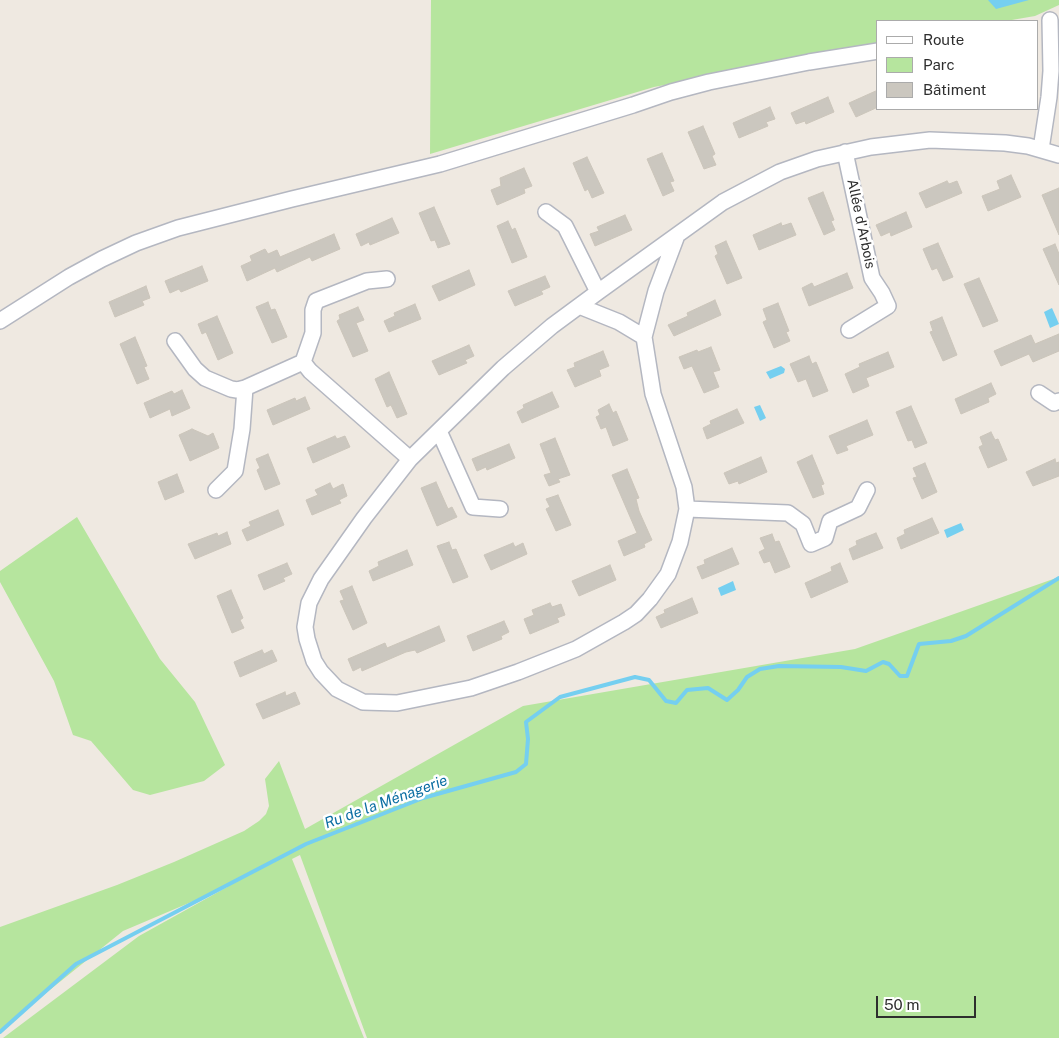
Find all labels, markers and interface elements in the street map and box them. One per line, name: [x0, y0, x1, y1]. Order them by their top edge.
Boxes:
legend: [876, 20, 1039, 110]
text: Route: [923, 31, 964, 48]
text: Parc: [923, 56, 955, 73]
text: Bâtiment: [923, 81, 986, 98]
street label: Allée d'Arbois: [843, 178, 879, 270]
water label: Ru de la Ménagerie: [322, 771, 450, 833]
scale bar: [879, 986, 979, 1018]
text: 50 m: [884, 996, 919, 1013]

